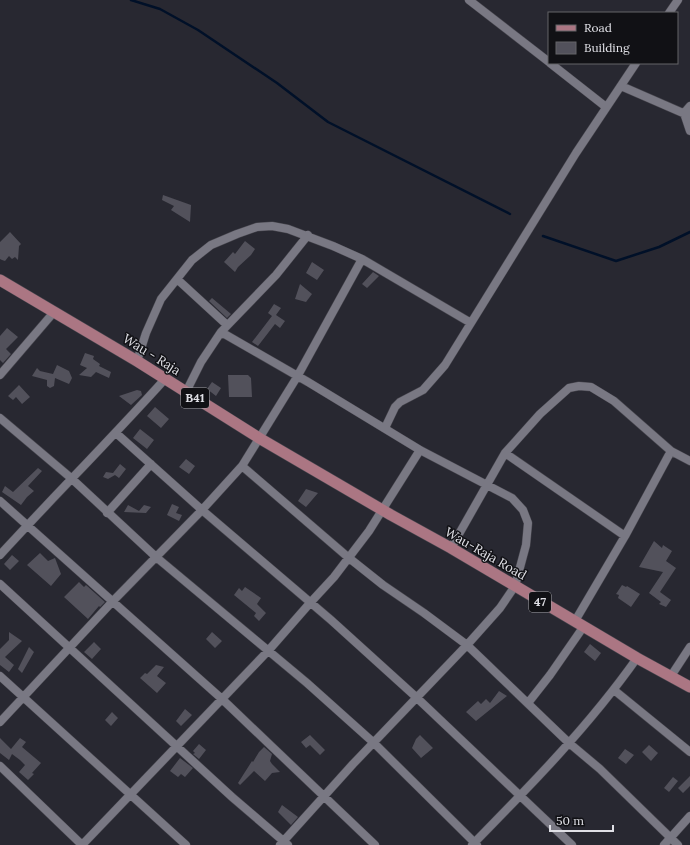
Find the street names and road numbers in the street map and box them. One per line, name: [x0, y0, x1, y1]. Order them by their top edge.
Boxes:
street label: Wau - Raja: [120, 330, 184, 379]
road number: B41: [181, 388, 209, 408]
street label: Wau-Raja Road: [442, 523, 530, 584]
road number: 47: [529, 592, 551, 612]

